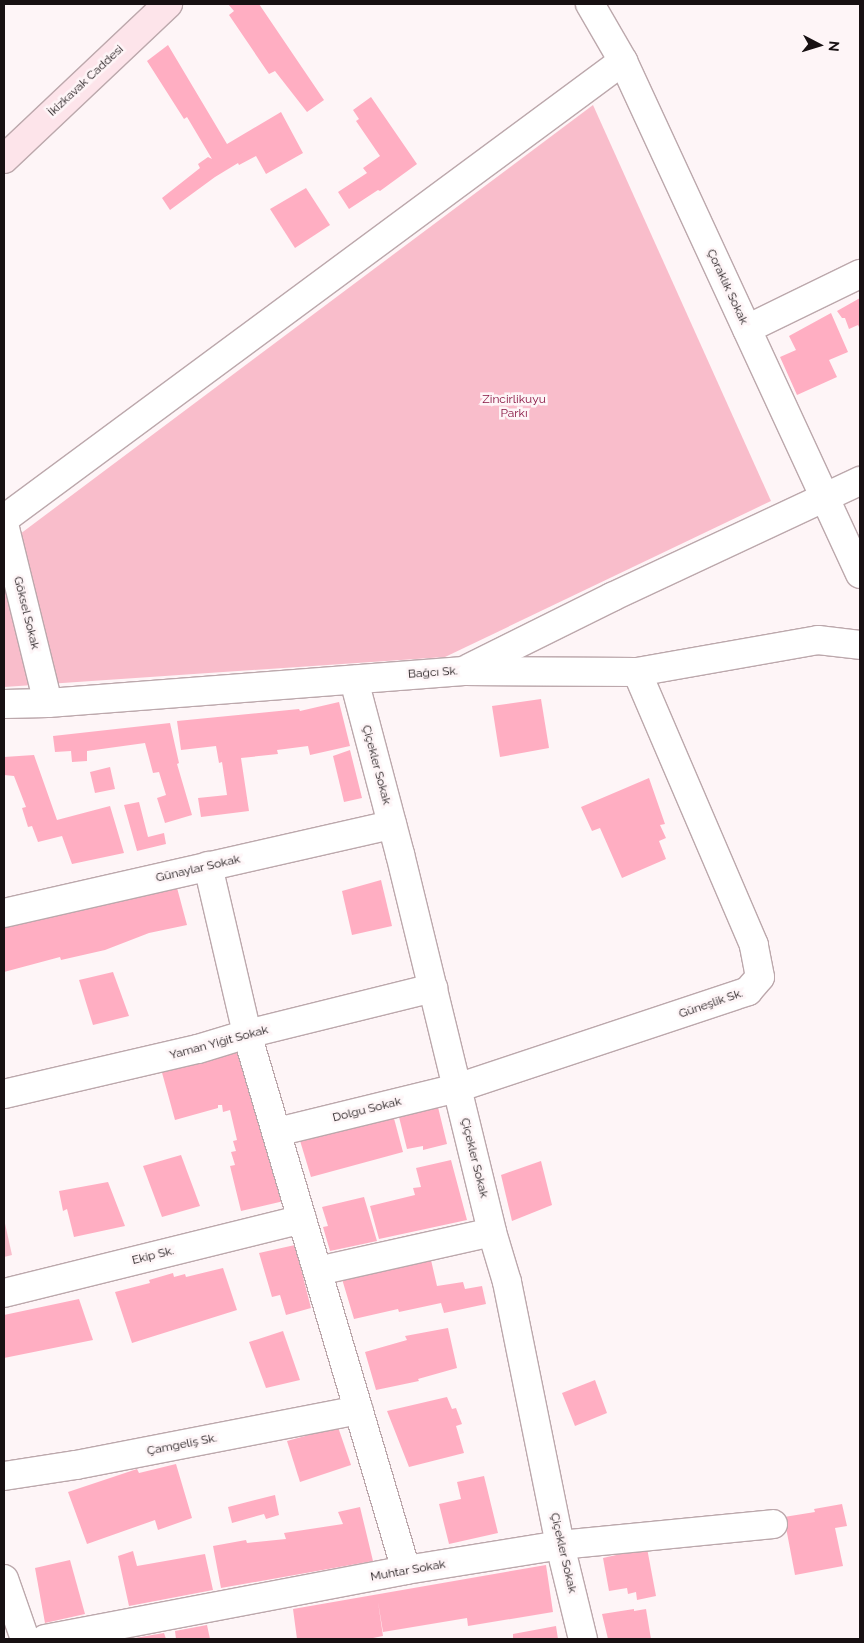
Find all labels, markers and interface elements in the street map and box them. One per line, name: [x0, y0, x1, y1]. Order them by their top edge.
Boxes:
north arrow: [794, 20, 844, 70]
text: N: [826, 40, 842, 52]
street label: İkizkavak Caddesi: [45, 42, 127, 120]
street label: Çoraklık Sokak: [703, 247, 751, 327]
park label: Zincirlikuyu Parkı: [482, 393, 546, 421]
street label: Göksel Sokak: [10, 575, 42, 651]
street label: Bağcı Sk.: [407, 664, 459, 682]
street label: Çiçekler Sokak: [358, 724, 394, 806]
street label: Günaylar Sokak: [154, 852, 242, 886]
street label: Güneşlik Sk.: [677, 986, 745, 1022]
street label: Yaman Yiğit Sokak: [168, 1023, 270, 1063]
street label: Dolgu Sokak: [331, 1095, 403, 1125]
street label: Çiçekler Sokak: [457, 1116, 491, 1200]
street label: Ekip Sk.: [131, 1244, 175, 1268]
street label: Çamgeliş Sk.: [146, 1431, 218, 1459]
street label: Çiçekler Sokak: [547, 1511, 579, 1595]
street label: Muhtar Sokak: [369, 1557, 447, 1585]

